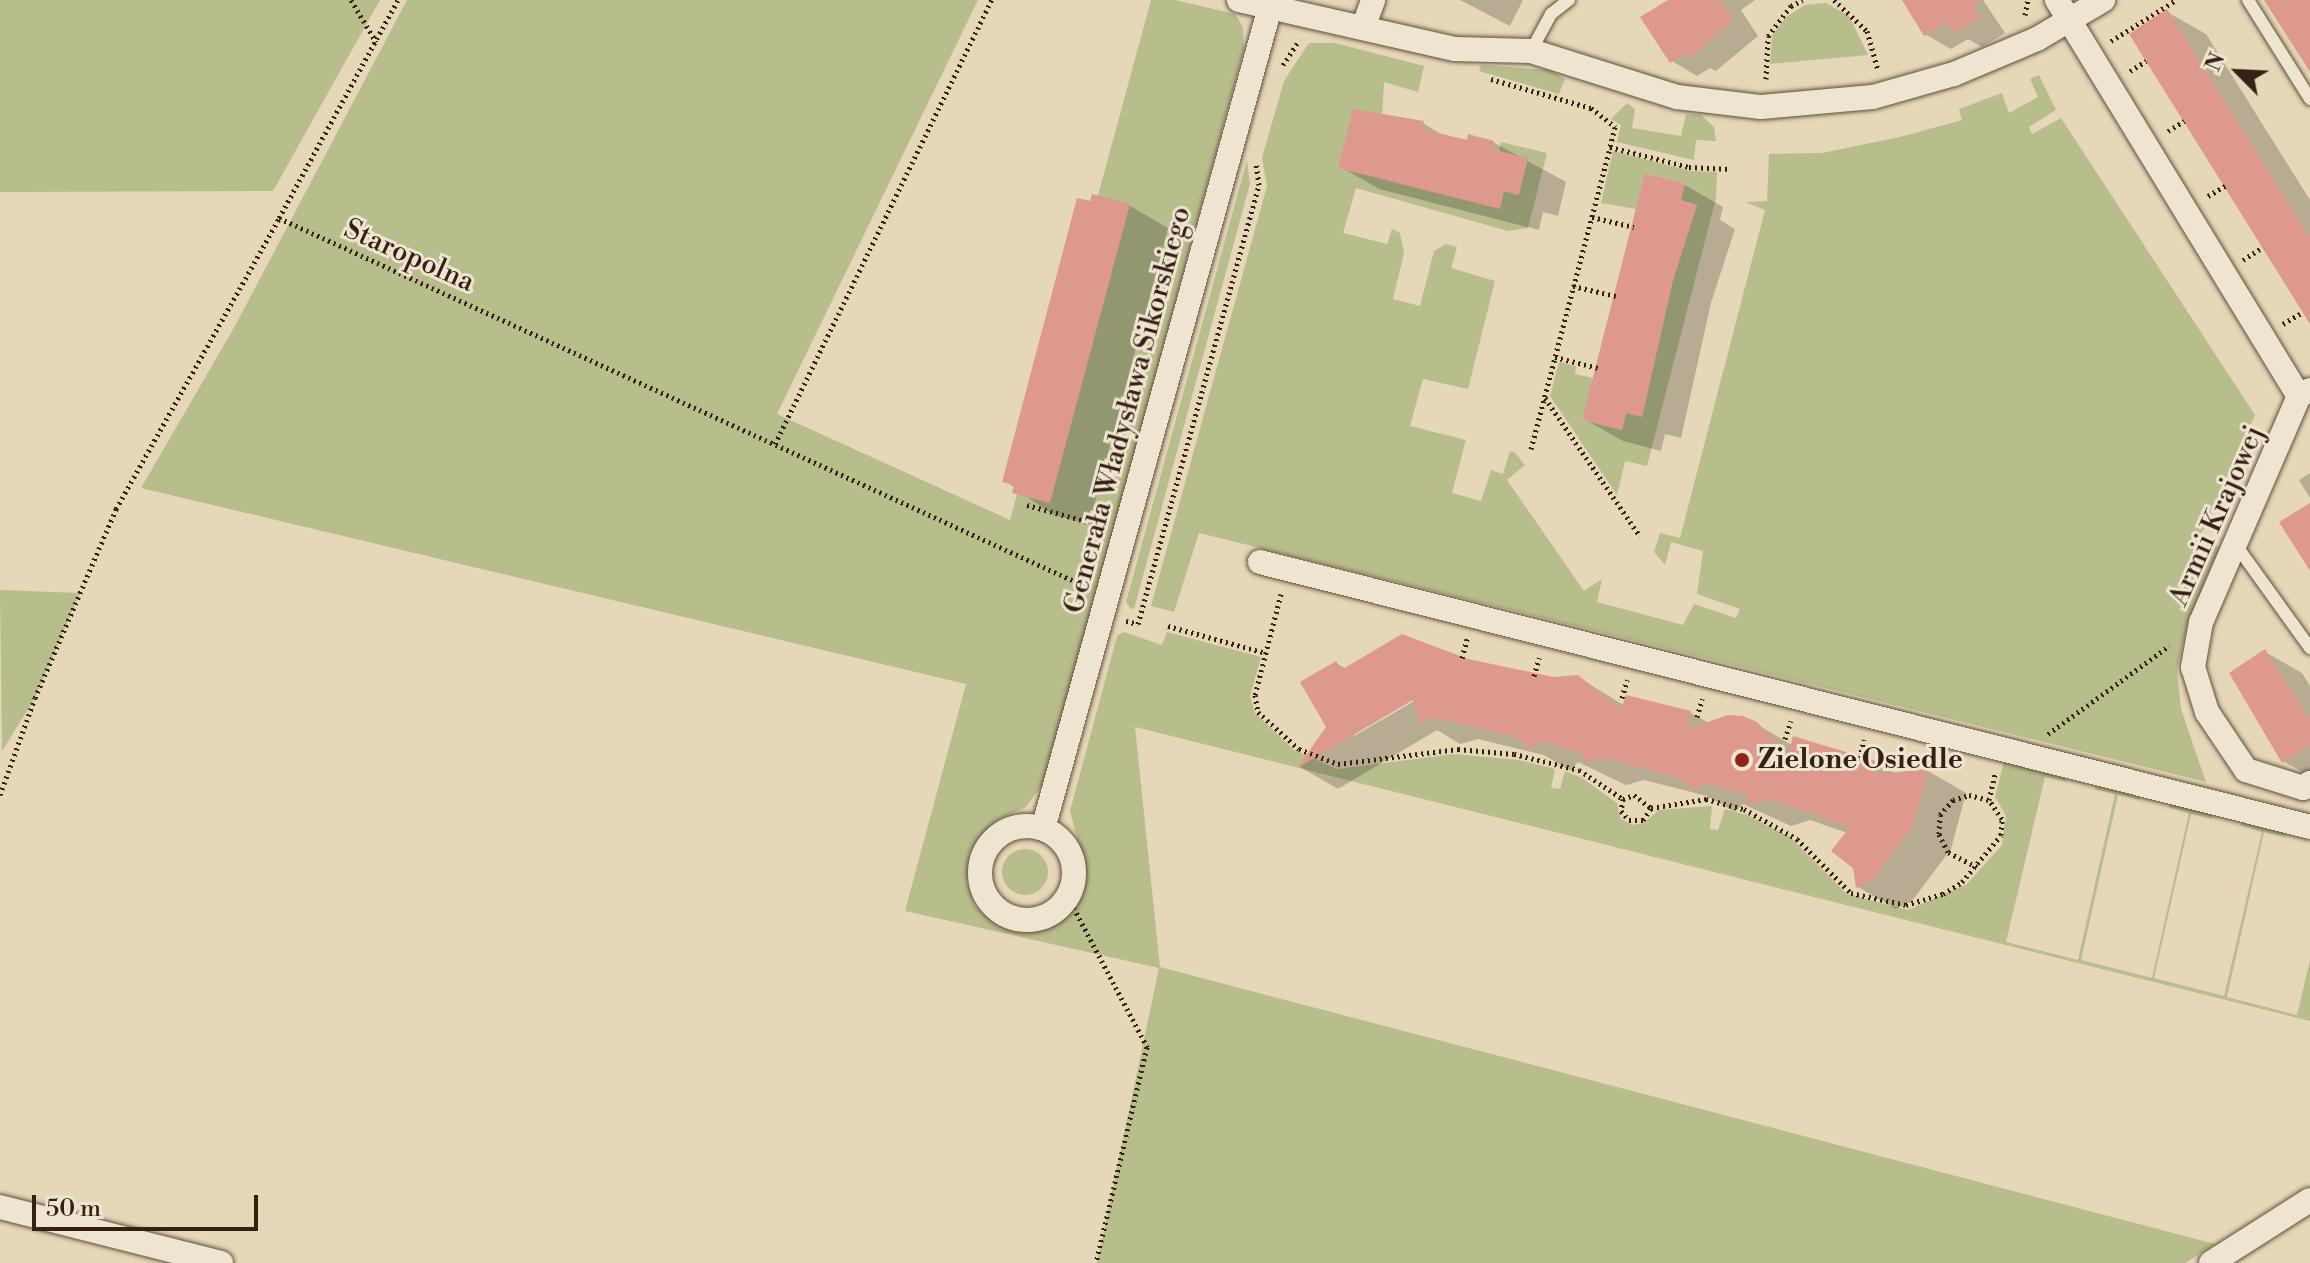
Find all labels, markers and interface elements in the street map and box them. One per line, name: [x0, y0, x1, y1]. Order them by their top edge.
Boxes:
north arrow: [2198, 32, 2278, 112]
text: N: [2200, 49, 2231, 75]
street label: Generała Władysława Sikorskiego: [1057, 203, 1199, 617]
street label: Staropolna: [339, 212, 479, 300]
street label: Armii Krajowej: [2162, 421, 2272, 611]
place label: Zielone Osiedle: [1758, 743, 1963, 777]
marker: Zielone Osiedle: [1733, 751, 1751, 769]
scale bar: [36, 1179, 262, 1229]
text: 50 m: [46, 1194, 101, 1224]

